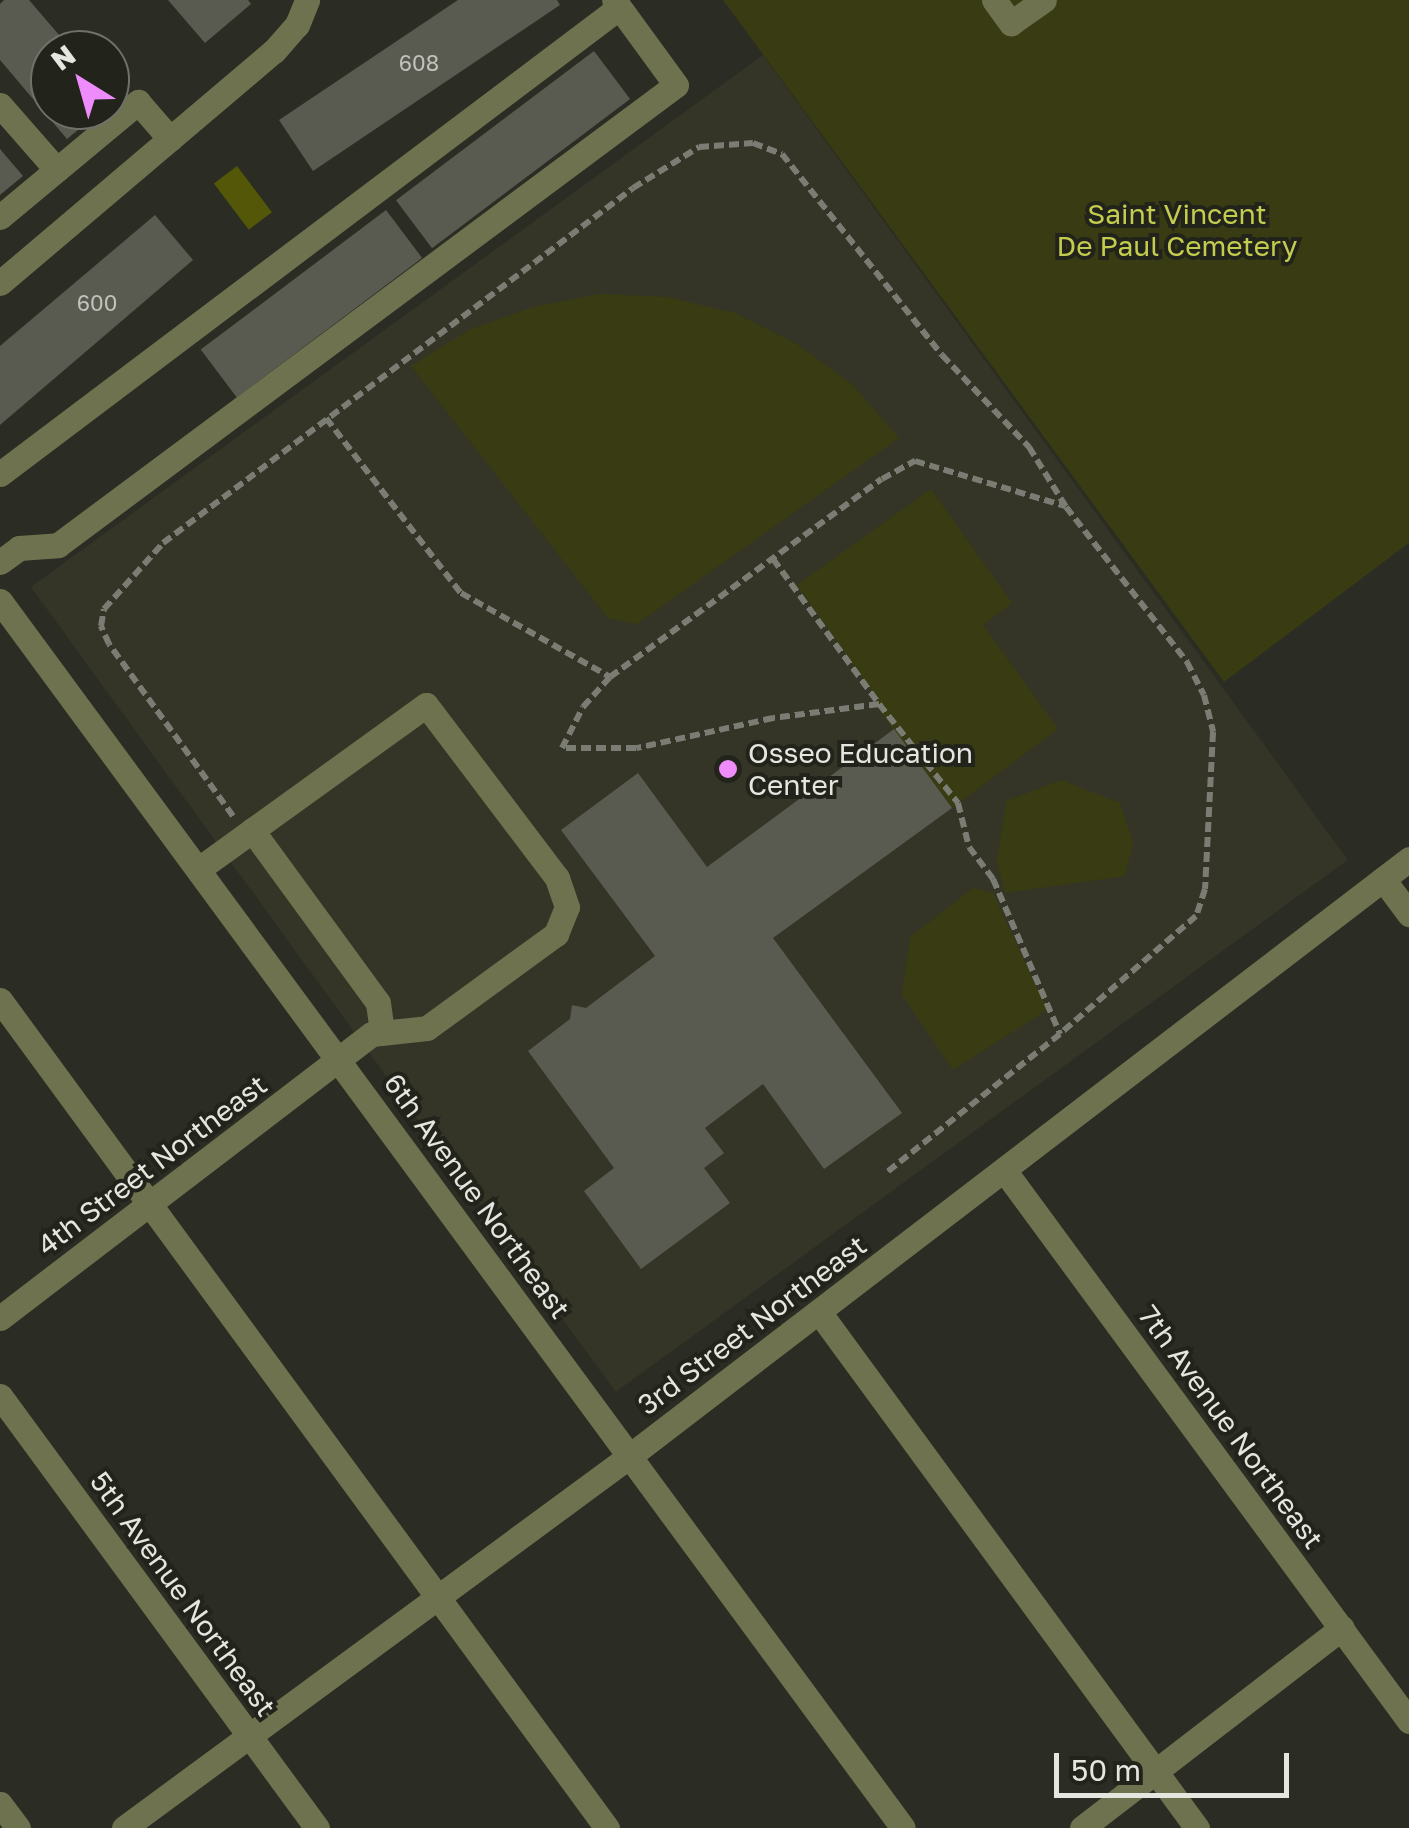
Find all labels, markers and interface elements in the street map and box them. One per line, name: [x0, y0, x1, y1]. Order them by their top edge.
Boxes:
north arrow: [30, 30, 130, 130]
text: N: [44, 38, 81, 77]
house number: 608: [399, 50, 439, 76]
park label: Saint Vincent De Paul Cemetery: [1057, 197, 1297, 263]
house number: 600: [77, 290, 117, 316]
place label: Osseo Education Center: [748, 736, 973, 802]
marker: Osseo Education Center: [717, 758, 739, 780]
street label: 6th Avenue Northeast: [377, 1067, 577, 1325]
street label: 4th Street Northeast: [31, 1068, 273, 1262]
street label: 3rd Street Northeast: [631, 1228, 873, 1422]
street label: 7th Avenue Northeast: [1132, 1299, 1330, 1555]
street label: 5th Avenue Northeast: [83, 1465, 283, 1723]
scale bar: [1059, 1733, 1294, 1795]
text: 50 m: [1071, 1752, 1141, 1788]

